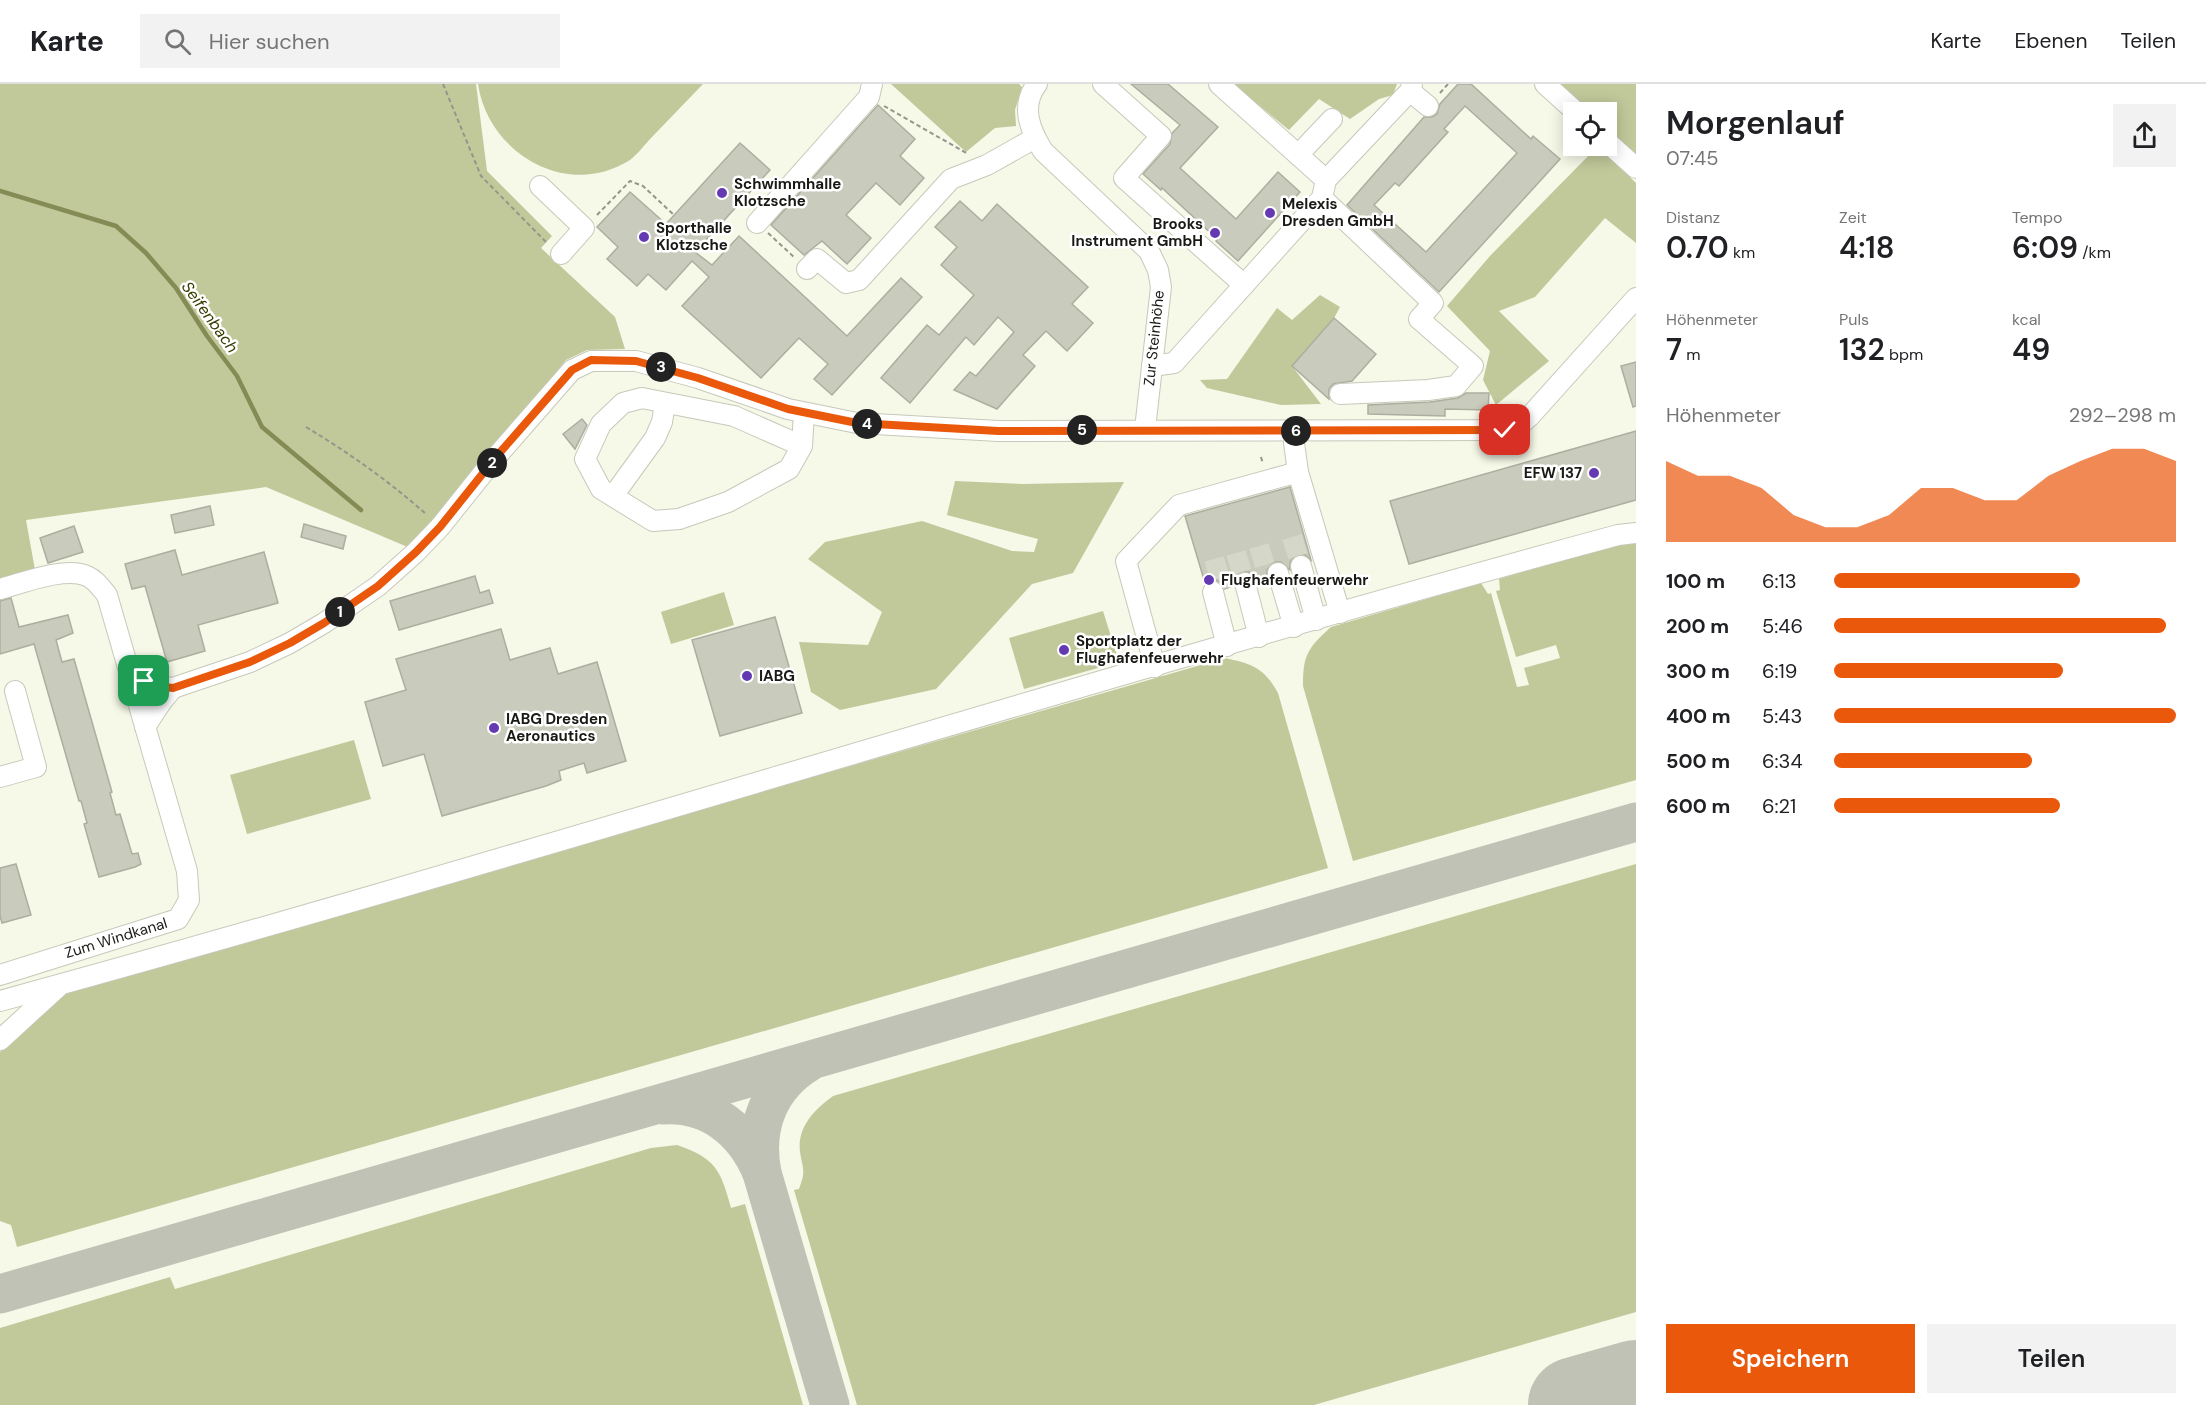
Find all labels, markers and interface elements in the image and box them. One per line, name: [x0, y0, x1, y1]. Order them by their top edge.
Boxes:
search box: [140, 14, 560, 68]
text: Karte: [30, 23, 104, 60]
icon: search: [161, 25, 194, 58]
text: Hier suchen: [209, 27, 330, 56]
text: Karte: [1931, 27, 1981, 55]
text: Ebenen: [2014, 27, 2087, 55]
text: Teilen: [2120, 27, 2176, 55]
text: Morgenlauf: [1666, 101, 1845, 144]
map controls: [1563, 102, 1617, 156]
button: locate: [1563, 102, 1617, 156]
button: share: [2113, 104, 2176, 167]
text: 07:45: [1666, 145, 1718, 171]
place label: Schwimmhalle Klotzsche: [734, 174, 841, 211]
marker: Schwimmhalle Klotzsche: [715, 186, 729, 200]
place label: Melexis Dresden GmbH: [1282, 194, 1394, 231]
marker: Melexis Dresden GmbH: [1263, 206, 1277, 220]
text: Distanz: [1666, 207, 1720, 228]
text: Zeit: [1839, 207, 1867, 228]
text: Tempo: [2012, 207, 2062, 228]
place label: Brooks Instrument GmbH: [1071, 214, 1203, 251]
place label: Sporthalle Klotzsche: [656, 218, 732, 255]
marker: Brooks Instrument GmbH: [1208, 226, 1222, 240]
text: 0.70: [1666, 228, 1729, 267]
text: 4:18: [1839, 228, 1895, 267]
text: 6:09: [2012, 228, 2078, 267]
marker: Sporthalle Klotzsche: [637, 230, 651, 244]
text: km: [1729, 242, 1755, 263]
text: /km: [2078, 242, 2111, 263]
water label: Seifenbach: [177, 277, 243, 357]
street label: Zur Steinhöhe: [1139, 289, 1169, 387]
text: Höhenmeter: [1666, 309, 1758, 330]
text: Puls: [1839, 309, 1869, 330]
text: kcal: [2012, 309, 2041, 330]
text: 7: [1666, 330, 1682, 369]
text: 132: [1839, 330, 1885, 369]
text: 49: [2012, 330, 2050, 369]
text: m: [1682, 344, 1701, 365]
text: bpm: [1885, 344, 1923, 365]
pin: 3: [646, 352, 676, 382]
text: 3: [656, 356, 666, 377]
text: Höhenmeter: [1666, 402, 1781, 428]
text: 292–298 m: [2069, 402, 2176, 428]
pin: [1479, 404, 1530, 455]
pin: 4: [852, 409, 882, 439]
text: 4: [862, 413, 872, 434]
icon: check: [1488, 413, 1521, 446]
pin: 5: [1067, 415, 1097, 445]
pin: 6: [1281, 416, 1311, 446]
text: 5: [1077, 419, 1087, 440]
text: 6: [1291, 420, 1301, 441]
pin: 2: [477, 448, 507, 478]
text: 2: [487, 452, 497, 473]
place label: EFW 137: [1524, 463, 1582, 483]
marker: EFW 137: [1587, 466, 1601, 480]
text: 100 m: [1666, 568, 1725, 594]
text: 6:13: [1762, 568, 1797, 594]
place label: Flughafenfeuerwehr: [1221, 570, 1368, 590]
marker: Flughafenfeuerwehr: [1202, 573, 1216, 587]
pin: 1: [325, 597, 355, 627]
text: 1: [337, 601, 343, 622]
text: 200 m: [1666, 613, 1729, 639]
text: 5:46: [1762, 613, 1803, 639]
place label: Sportplatz der Flughafenfeuerwehr: [1076, 631, 1223, 668]
marker: Sportplatz der Flughafenfeuerwehr: [1057, 643, 1071, 657]
pin: [118, 655, 169, 706]
text: 300 m: [1666, 658, 1730, 684]
text: 6:19: [1762, 658, 1797, 684]
icon: arrive: [127, 664, 160, 697]
place label: IABG: [759, 666, 795, 686]
marker: IABG: [740, 669, 754, 683]
text: 400 m: [1666, 703, 1731, 729]
text: 5:43: [1762, 703, 1802, 729]
place label: IABG Dresden Aeronautics: [506, 709, 607, 746]
marker: IABG Dresden Aeronautics: [487, 721, 501, 735]
text: 500 m: [1666, 748, 1730, 774]
text: 6:34: [1762, 748, 1803, 774]
text: 600 m: [1666, 793, 1730, 819]
text: 6:21: [1762, 793, 1796, 819]
street label: Zum Windkanal: [62, 913, 170, 963]
button: Speichern: [1666, 1324, 1915, 1393]
button: Teilen: [1927, 1324, 2176, 1393]

